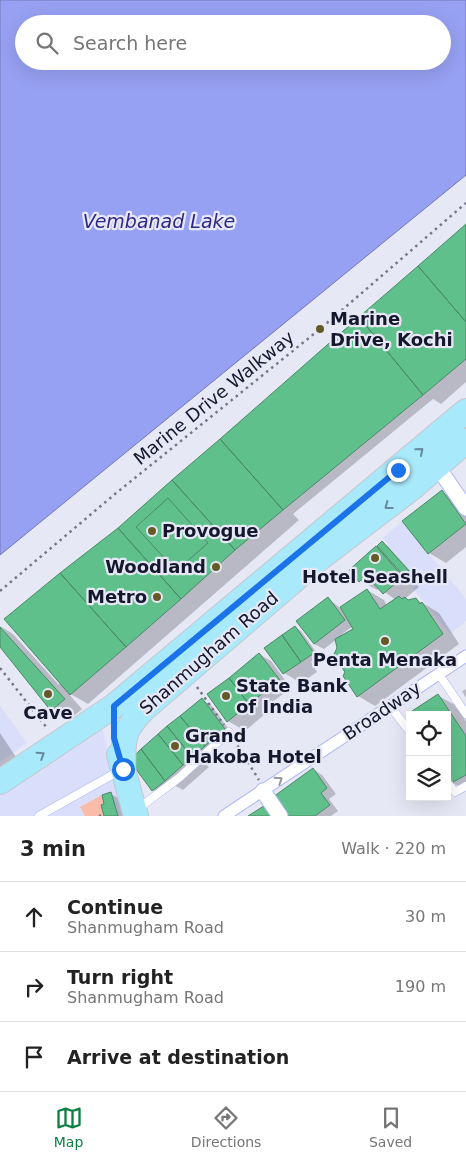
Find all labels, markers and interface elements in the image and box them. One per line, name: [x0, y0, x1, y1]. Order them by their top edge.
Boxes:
search box: [15, 15, 451, 70]
icon: search: [33, 29, 61, 57]
text: Search here: [73, 32, 187, 54]
water label: Vembanad Lake: [83, 210, 235, 232]
place label: Marine Drive, Kochi: [330, 308, 453, 350]
marker: Marine Drive, Kochi: [314, 323, 326, 335]
street label: Marine Drive Walkway: [129, 326, 298, 469]
one-way arrow: [415, 447, 424, 456]
route end: [387, 459, 410, 482]
one-way arrow: [384, 500, 394, 509]
place label: Provogue: [162, 520, 258, 541]
marker: Provogue: [146, 525, 158, 537]
marker: Hotel Seashell: [369, 552, 381, 564]
place label: Woodland: [105, 556, 206, 577]
marker: Woodland: [210, 561, 222, 573]
place label: Hotel Seashell: [302, 566, 448, 587]
place label: Metro: [87, 586, 147, 607]
street label: Shanmugham Road: [135, 587, 282, 718]
marker: Metro: [151, 591, 163, 603]
marker: Penta Menaka: [379, 635, 391, 647]
place label: Penta Menaka: [313, 649, 457, 670]
place label: State Bank of India: [236, 675, 348, 717]
street label: Broadway: [339, 677, 425, 744]
marker: Cave: [42, 688, 54, 700]
marker: State Bank of India: [220, 690, 232, 702]
place label: Cave: [23, 702, 73, 723]
map controls: [406, 711, 451, 801]
button: locate: [406, 711, 451, 756]
place label: Grand Hakoba Hotel: [185, 725, 322, 767]
marker: Grand Hakoba Hotel: [169, 740, 181, 752]
one-way arrow: [35, 752, 44, 762]
button: layers: [406, 756, 451, 801]
route start: [112, 758, 135, 781]
one-way arrow: [274, 777, 283, 786]
text: 3 min: [20, 837, 86, 861]
text: Walk · 220 m: [341, 839, 446, 858]
text: Continue: [67, 896, 163, 918]
icon: ahead: [20, 903, 48, 931]
text: 30 m: [405, 907, 446, 926]
text: Shanmugham Road: [67, 918, 224, 937]
text: Turn right: [67, 966, 173, 988]
icon: right: [20, 973, 48, 1001]
text: 190 m: [395, 977, 446, 996]
text: Shanmugham Road: [67, 988, 224, 1007]
icon: arrive: [20, 1043, 48, 1071]
text: Arrive at destination: [67, 1046, 289, 1068]
tab: Map: [54, 1104, 83, 1150]
tab: Directions: [191, 1104, 261, 1150]
tab: Saved: [369, 1104, 412, 1150]

